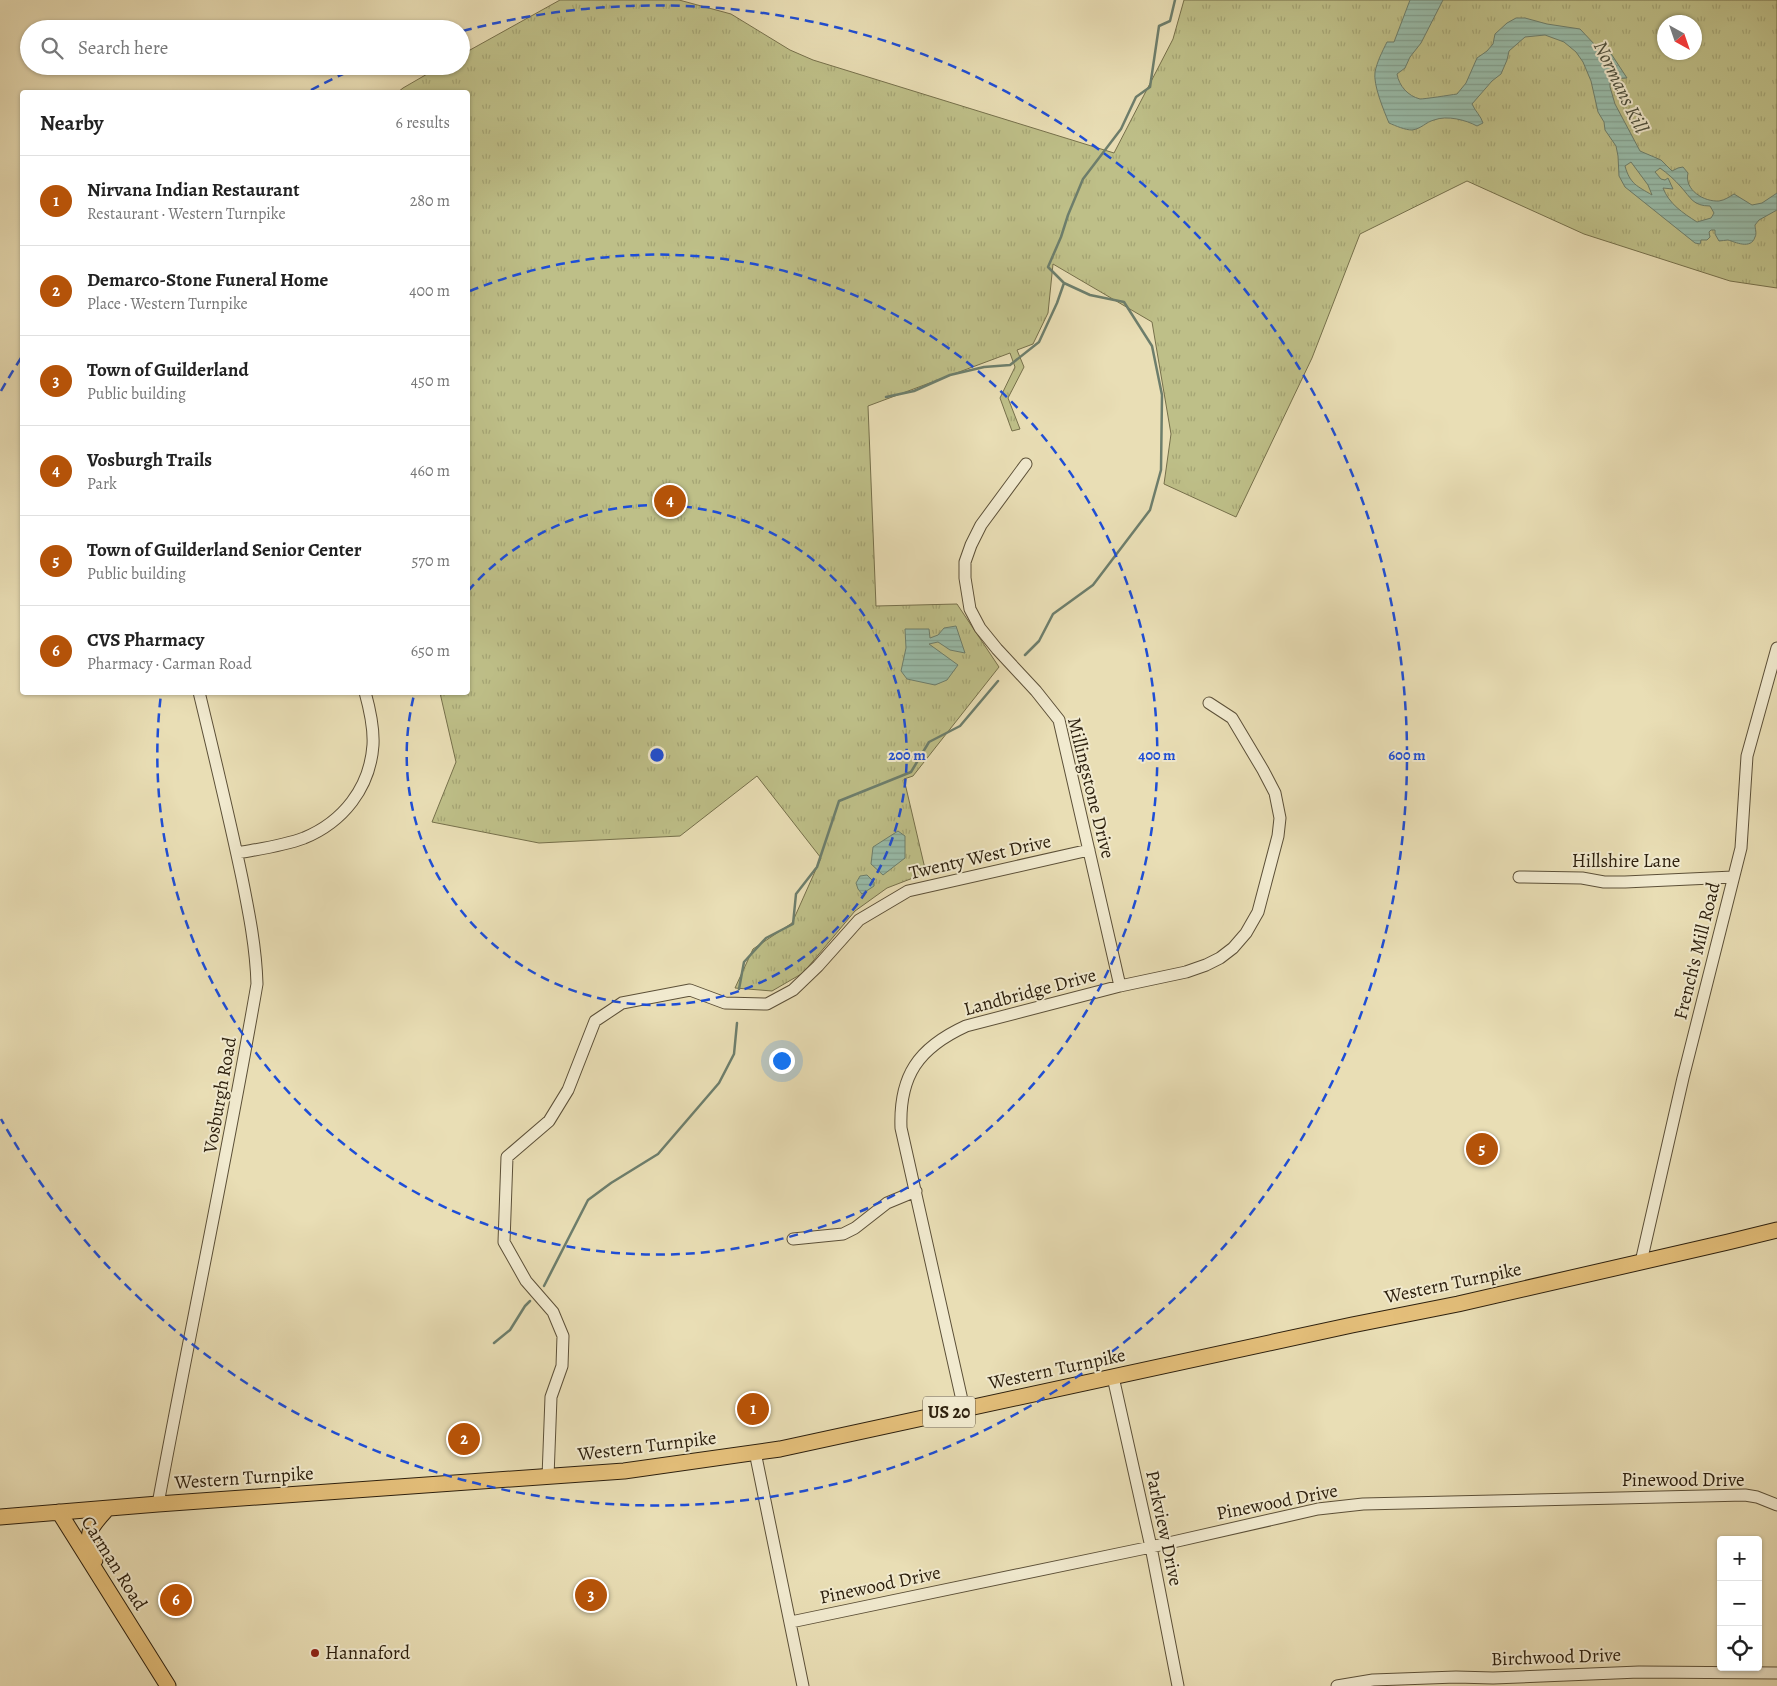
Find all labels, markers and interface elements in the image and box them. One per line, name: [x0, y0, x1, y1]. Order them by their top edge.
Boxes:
north arrow: [1657, 15, 1702, 60]
search box: [20, 20, 470, 75]
icon: search: [38, 34, 66, 62]
text: Search here: [78, 35, 168, 61]
water label: Normans Kill: [1587, 36, 1655, 138]
text: Nearby: [40, 109, 103, 137]
text: 6 results: [396, 112, 450, 134]
text: Nirvana Indian Restaurant: [87, 177, 299, 203]
text: 1: [53, 190, 59, 212]
text: 280 m: [410, 190, 450, 212]
text: Restaurant · Western Turnpike: [87, 203, 286, 225]
text: Demarco-Stone Funeral Home: [87, 267, 328, 293]
text: 2: [52, 280, 60, 302]
text: 400 m: [409, 280, 450, 302]
text: Place · Western Turnpike: [87, 293, 248, 315]
text: Town of Guilderland: [87, 357, 249, 383]
text: 3: [53, 370, 59, 392]
text: 450 m: [411, 370, 450, 392]
text: Public building: [87, 383, 186, 405]
text: Vosburgh Trails: [87, 447, 212, 473]
text: 4: [52, 460, 60, 482]
text: 460 m: [410, 460, 450, 482]
text: Park: [87, 473, 117, 495]
pin: 4: [654, 482, 686, 520]
text: Town of Guilderland Senior Center: [87, 537, 362, 563]
text: 5: [53, 550, 59, 572]
text: 570 m: [411, 550, 450, 572]
text: Public building: [87, 563, 186, 585]
text: CVS Pharmacy: [87, 627, 204, 653]
text: 6: [52, 640, 60, 662]
text: 650 m: [411, 640, 450, 662]
text: Pharmacy · Carman Road: [87, 653, 252, 675]
street label: Millingstone Drive: [1061, 715, 1121, 861]
text: 200 m: [888, 745, 926, 765]
text: 400 m: [1138, 745, 1176, 765]
text: 600 m: [1388, 745, 1426, 765]
centre of rings: [648, 746, 666, 764]
street label: Twenty West Drive: [906, 828, 1054, 886]
street label: Hillshire Lane: [1572, 848, 1680, 874]
street label: French's Mill Road: [1667, 879, 1727, 1022]
street label: Landbridge Drive: [961, 962, 1099, 1022]
street label: Vosburgh Road: [197, 1034, 243, 1156]
your location: [769, 1048, 795, 1074]
pin: 5: [1466, 1130, 1498, 1168]
street label: Western Turnpike: [1381, 1256, 1524, 1310]
street label: Western Turnpike: [985, 1342, 1128, 1396]
pin: 1: [737, 1390, 769, 1428]
road number: US 20: [923, 1396, 975, 1428]
pin: 2: [448, 1420, 480, 1458]
street label: Western Turnpike: [575, 1425, 718, 1468]
street label: Western Turnpike: [173, 1460, 314, 1496]
street label: Pinewood Drive: [1621, 1467, 1745, 1493]
street label: Parkview Drive: [1139, 1468, 1189, 1588]
street label: Pinewood Drive: [1214, 1477, 1340, 1527]
street label: Carman Road: [75, 1511, 154, 1616]
map controls: [1717, 1536, 1762, 1671]
button: +: [1717, 1536, 1762, 1581]
street label: Pinewood Drive: [817, 1559, 943, 1611]
pin: 3: [575, 1576, 607, 1614]
pin: 6: [160, 1581, 192, 1619]
button: −: [1717, 1581, 1762, 1626]
button: locate: [1717, 1626, 1762, 1671]
place label: Hannaford: [325, 1640, 411, 1666]
street label: Birchwood Drive: [1491, 1642, 1621, 1672]
marker: Hannaford: [309, 1647, 321, 1659]

